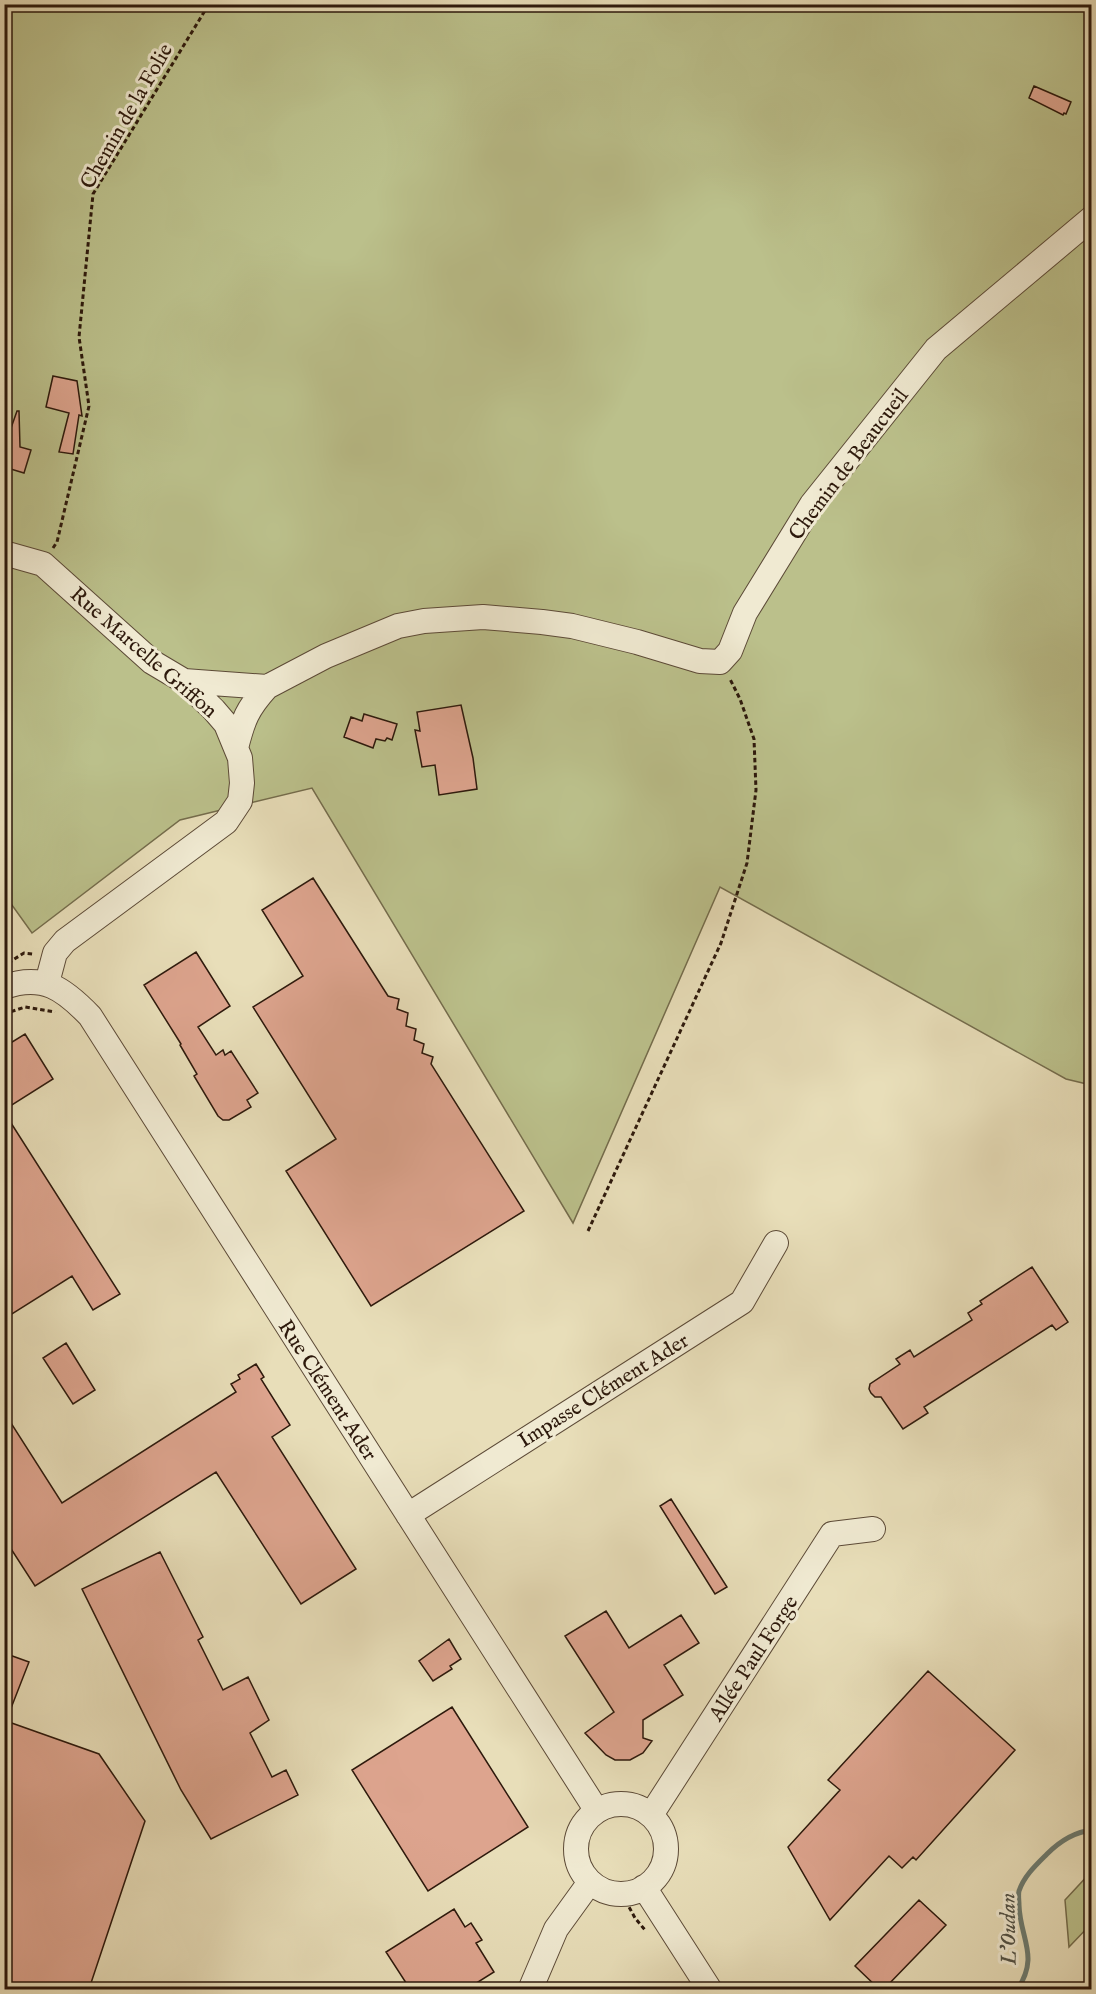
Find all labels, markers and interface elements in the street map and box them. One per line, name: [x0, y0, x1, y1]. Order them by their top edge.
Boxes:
street label: Chemin de la Folie: [75, 39, 180, 194]
street label: Chemin de Beaucueil: [783, 383, 915, 546]
street label: Rue Marcelle Griffon: [64, 582, 222, 725]
street label: Rue Clément Ader: [271, 1315, 383, 1467]
street label: Impasse Clément Ader: [513, 1328, 694, 1455]
street label: Allée Paul Forge: [703, 1590, 805, 1728]
water label: L'Oudan: [994, 1893, 1024, 1966]

